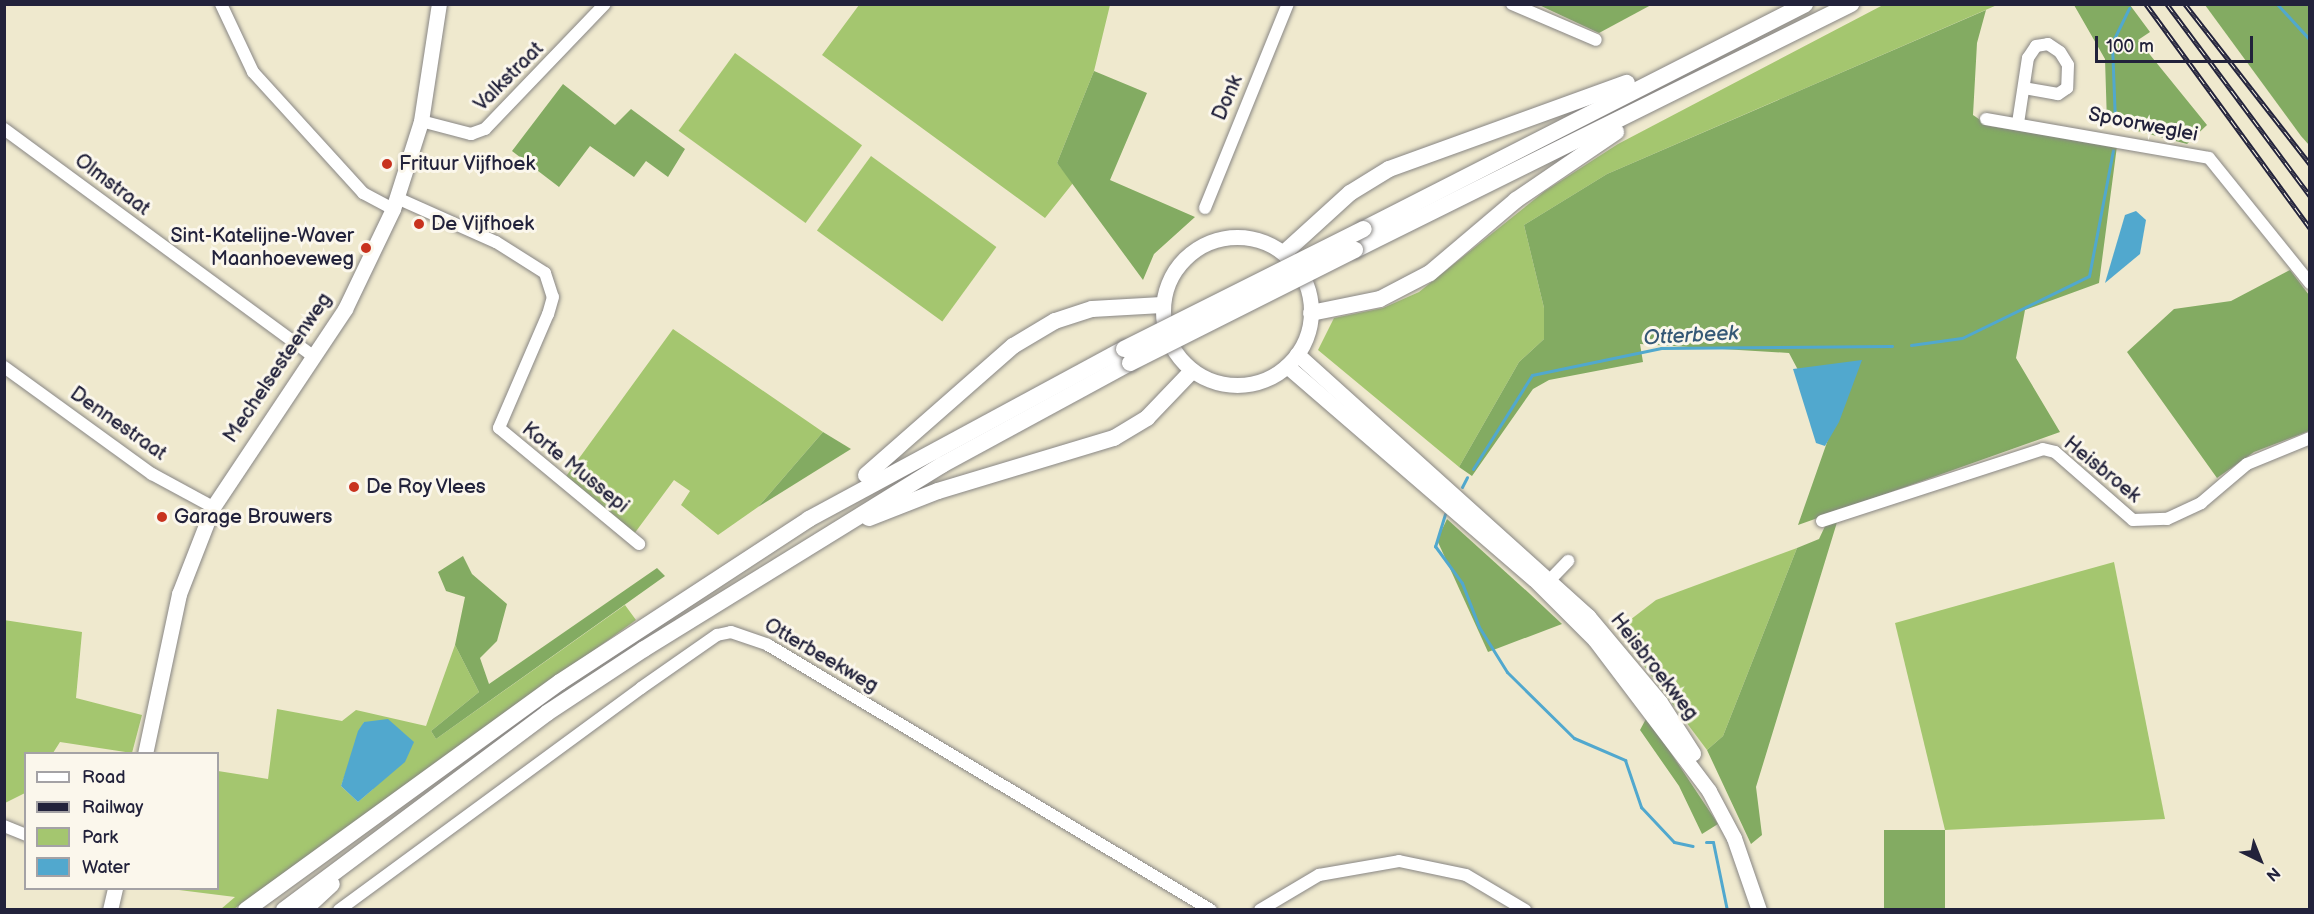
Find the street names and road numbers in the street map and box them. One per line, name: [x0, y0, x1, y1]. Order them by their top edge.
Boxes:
street label: Valkstraat: [469, 37, 549, 117]
street label: Donk: [1208, 72, 1248, 124]
street label: Spoorweglei: [2086, 103, 2200, 147]
street label: Olmstraat: [70, 149, 154, 221]
street label: Mechelsesteenweg: [219, 288, 337, 448]
street label: Dennestraat: [65, 382, 171, 466]
street label: Korte Mussepi: [517, 418, 633, 518]
street label: Heisbroek: [2059, 432, 2145, 508]
street label: Heisbroekweg: [1605, 609, 1703, 725]
street label: Otterbeekweg: [760, 614, 882, 698]

